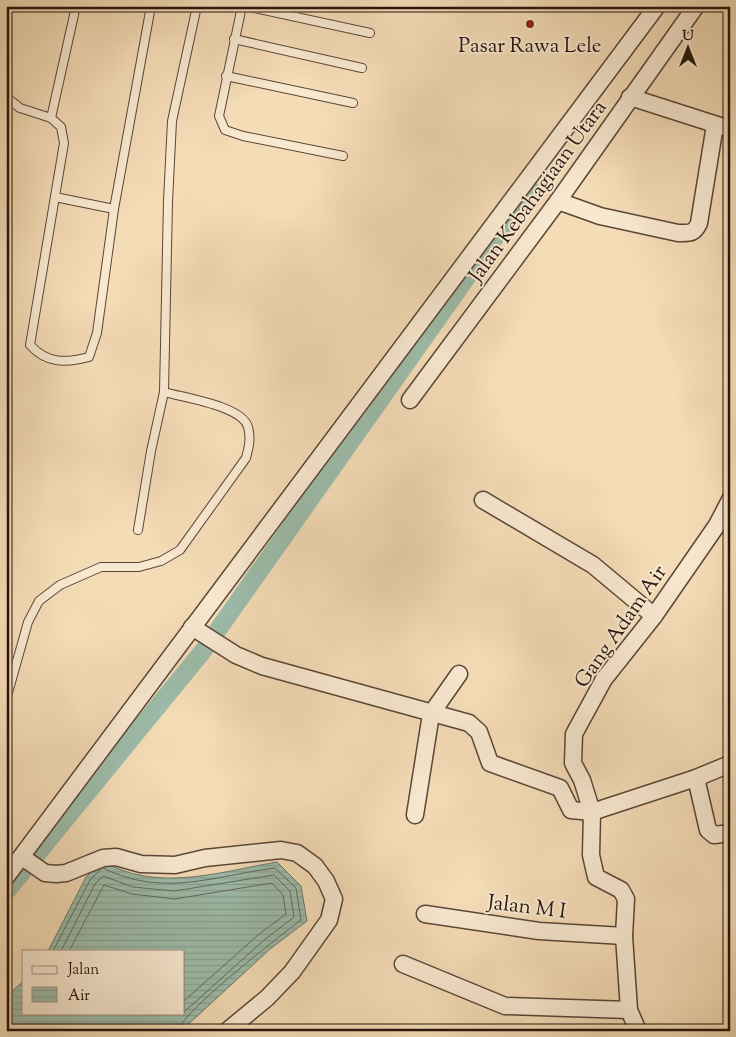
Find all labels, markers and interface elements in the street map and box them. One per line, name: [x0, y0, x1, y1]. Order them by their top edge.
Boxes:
marker: Pasar Rawa Lele: [524, 18, 536, 30]
north arrow: [664, 22, 714, 72]
text: U: [682, 27, 694, 47]
place label: Pasar Rawa Lele: [458, 32, 602, 62]
street label: Jalan Kebahagiaan Utara: [462, 95, 615, 290]
street label: Gang Adam Air: [568, 559, 675, 695]
street label: Jalan M I: [485, 888, 568, 928]
legend: [22, 950, 185, 1014]
text: Jalan: [67, 960, 99, 981]
text: Air: [68, 986, 90, 1007]

